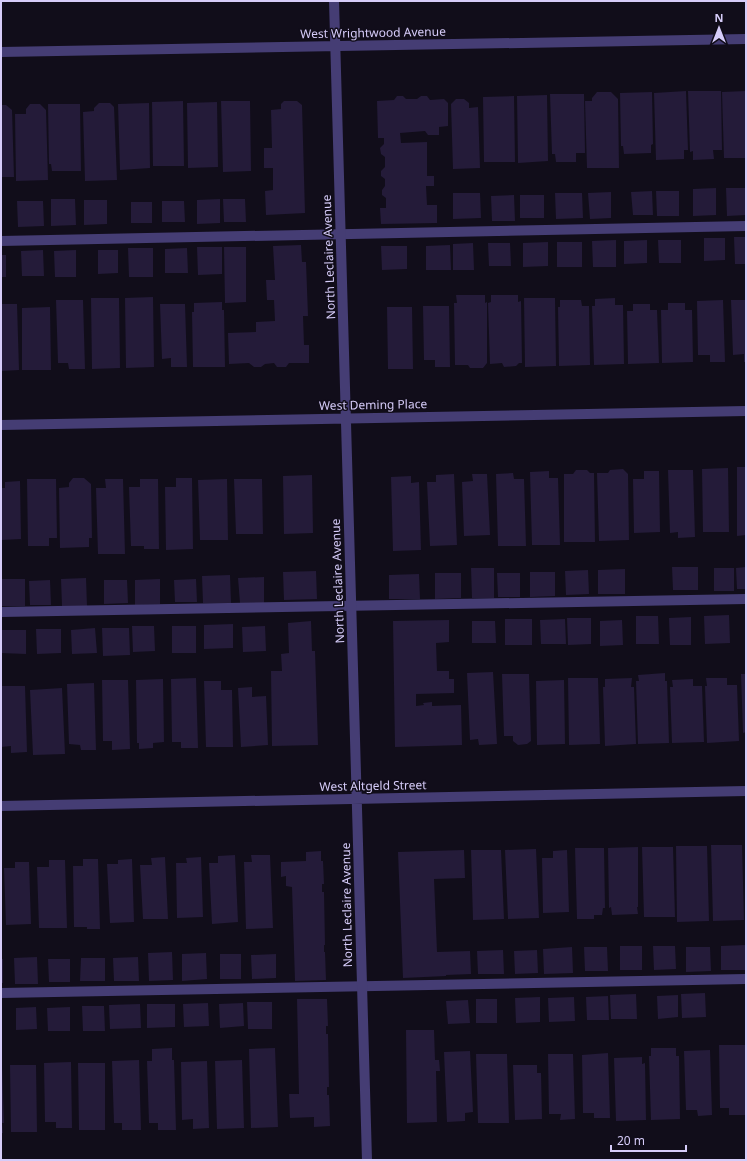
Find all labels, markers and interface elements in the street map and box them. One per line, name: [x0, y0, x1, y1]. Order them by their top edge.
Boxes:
north arrow: [699, 8, 739, 48]
text: N: [715, 10, 723, 25]
street label: West Wrightwood Avenue: [300, 23, 446, 42]
street label: North Leclaire Avenue: [318, 194, 339, 320]
street label: West Deming Place: [319, 395, 427, 414]
street label: North Leclaire Avenue: [327, 518, 348, 644]
street label: West Altgeld Street: [319, 776, 427, 795]
street label: North Leclaire Avenue: [337, 842, 356, 967]
scale bar: [611, 1127, 686, 1153]
text: 20 m: [617, 1132, 645, 1149]

